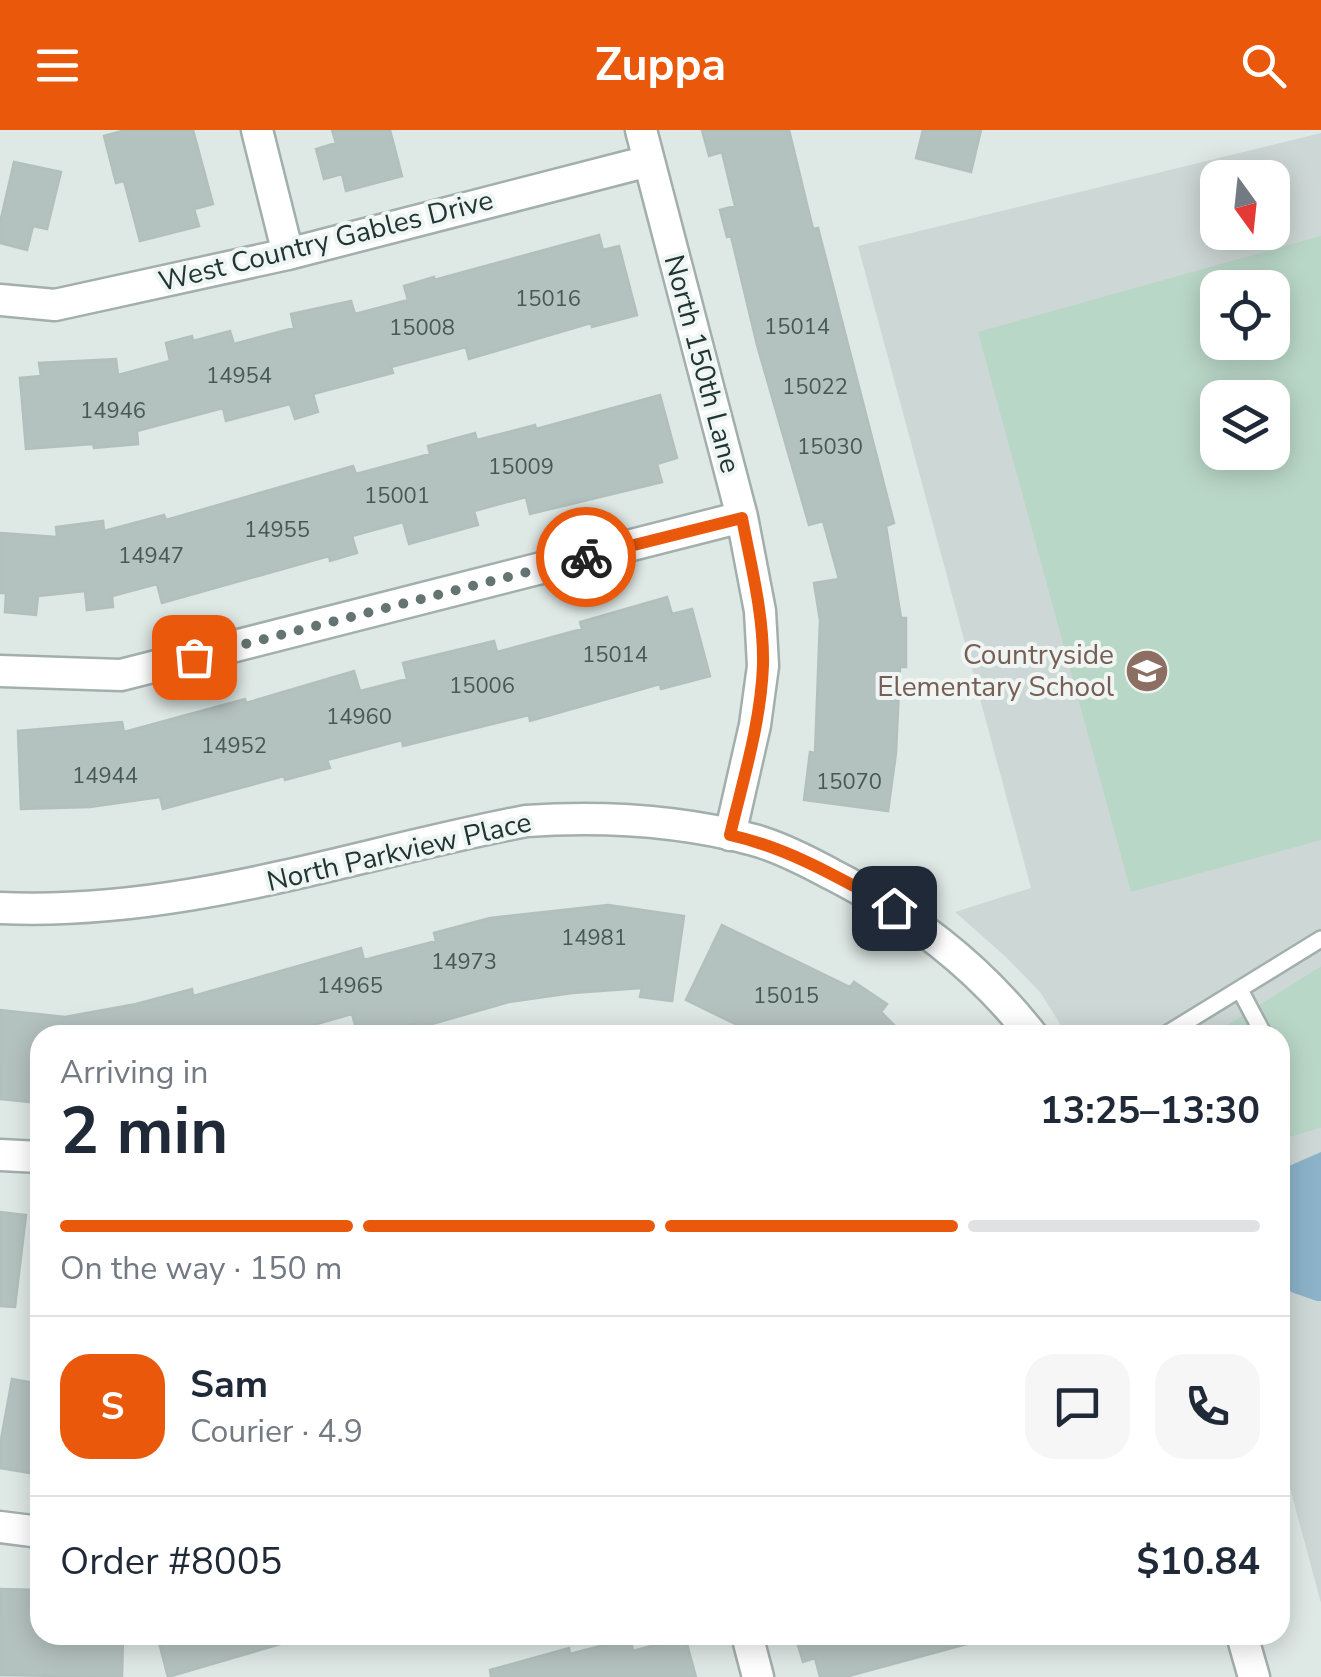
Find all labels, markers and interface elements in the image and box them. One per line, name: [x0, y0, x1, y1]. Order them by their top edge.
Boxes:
text: Zuppa: [595, 35, 726, 96]
icon: menu: [30, 38, 85, 93]
icon: search: [1236, 38, 1291, 93]
north arrow: [1200, 160, 1290, 250]
map controls: [1200, 160, 1290, 470]
street label: West Country Gables Drive: [155, 181, 497, 301]
street label: North 150th Lane: [655, 251, 749, 477]
button: locate: [1200, 270, 1290, 360]
house number: 15016: [515, 284, 581, 314]
house number: 15014: [764, 312, 830, 342]
house number: 15008: [389, 313, 455, 343]
house number: 14954: [206, 361, 272, 391]
house number: 15022: [782, 372, 848, 402]
button: layers: [1200, 380, 1290, 470]
house number: 14946: [80, 396, 146, 426]
house number: 15030: [797, 432, 863, 462]
house number: 15009: [488, 452, 554, 482]
house number: 15001: [364, 481, 430, 511]
courier: [536, 507, 636, 607]
house number: 14955: [244, 515, 310, 545]
icon: bike: [559, 530, 614, 585]
house number: 14947: [118, 541, 184, 571]
pin: [152, 615, 237, 700]
icon: bag: [167, 630, 222, 685]
place label: Countryside Elementary School: [877, 636, 1115, 706]
house number: 15014: [582, 640, 648, 670]
school or university icon: Countryside Elementary School: [1124, 648, 1170, 694]
house number: 15006: [449, 671, 515, 701]
house number: 14960: [326, 702, 392, 732]
house number: 14952: [201, 731, 267, 761]
house number: 14944: [72, 761, 138, 791]
house number: 15070: [816, 767, 882, 797]
street label: North Parkview Place: [263, 803, 535, 901]
pin: [852, 866, 937, 951]
icon: home: [867, 881, 922, 936]
house number: 14981: [561, 923, 627, 953]
house number: 14973: [431, 947, 497, 977]
house number: 14965: [317, 971, 383, 1001]
house number: 15015: [753, 981, 819, 1011]
text: Arriving in: [60, 1051, 208, 1094]
text: 13:25–13:30: [1040, 1085, 1260, 1136]
text: 2 min: [60, 1087, 228, 1176]
text: On the way · 150 m: [60, 1247, 342, 1290]
button: chat: [1025, 1354, 1130, 1459]
button: phone: [1155, 1354, 1260, 1459]
text: Sam: [190, 1359, 268, 1410]
text: S: [101, 1381, 124, 1432]
text: Courier · 4.9: [190, 1410, 363, 1453]
text: Order #8005: [60, 1536, 282, 1587]
text: $10.84: [1137, 1536, 1260, 1587]

